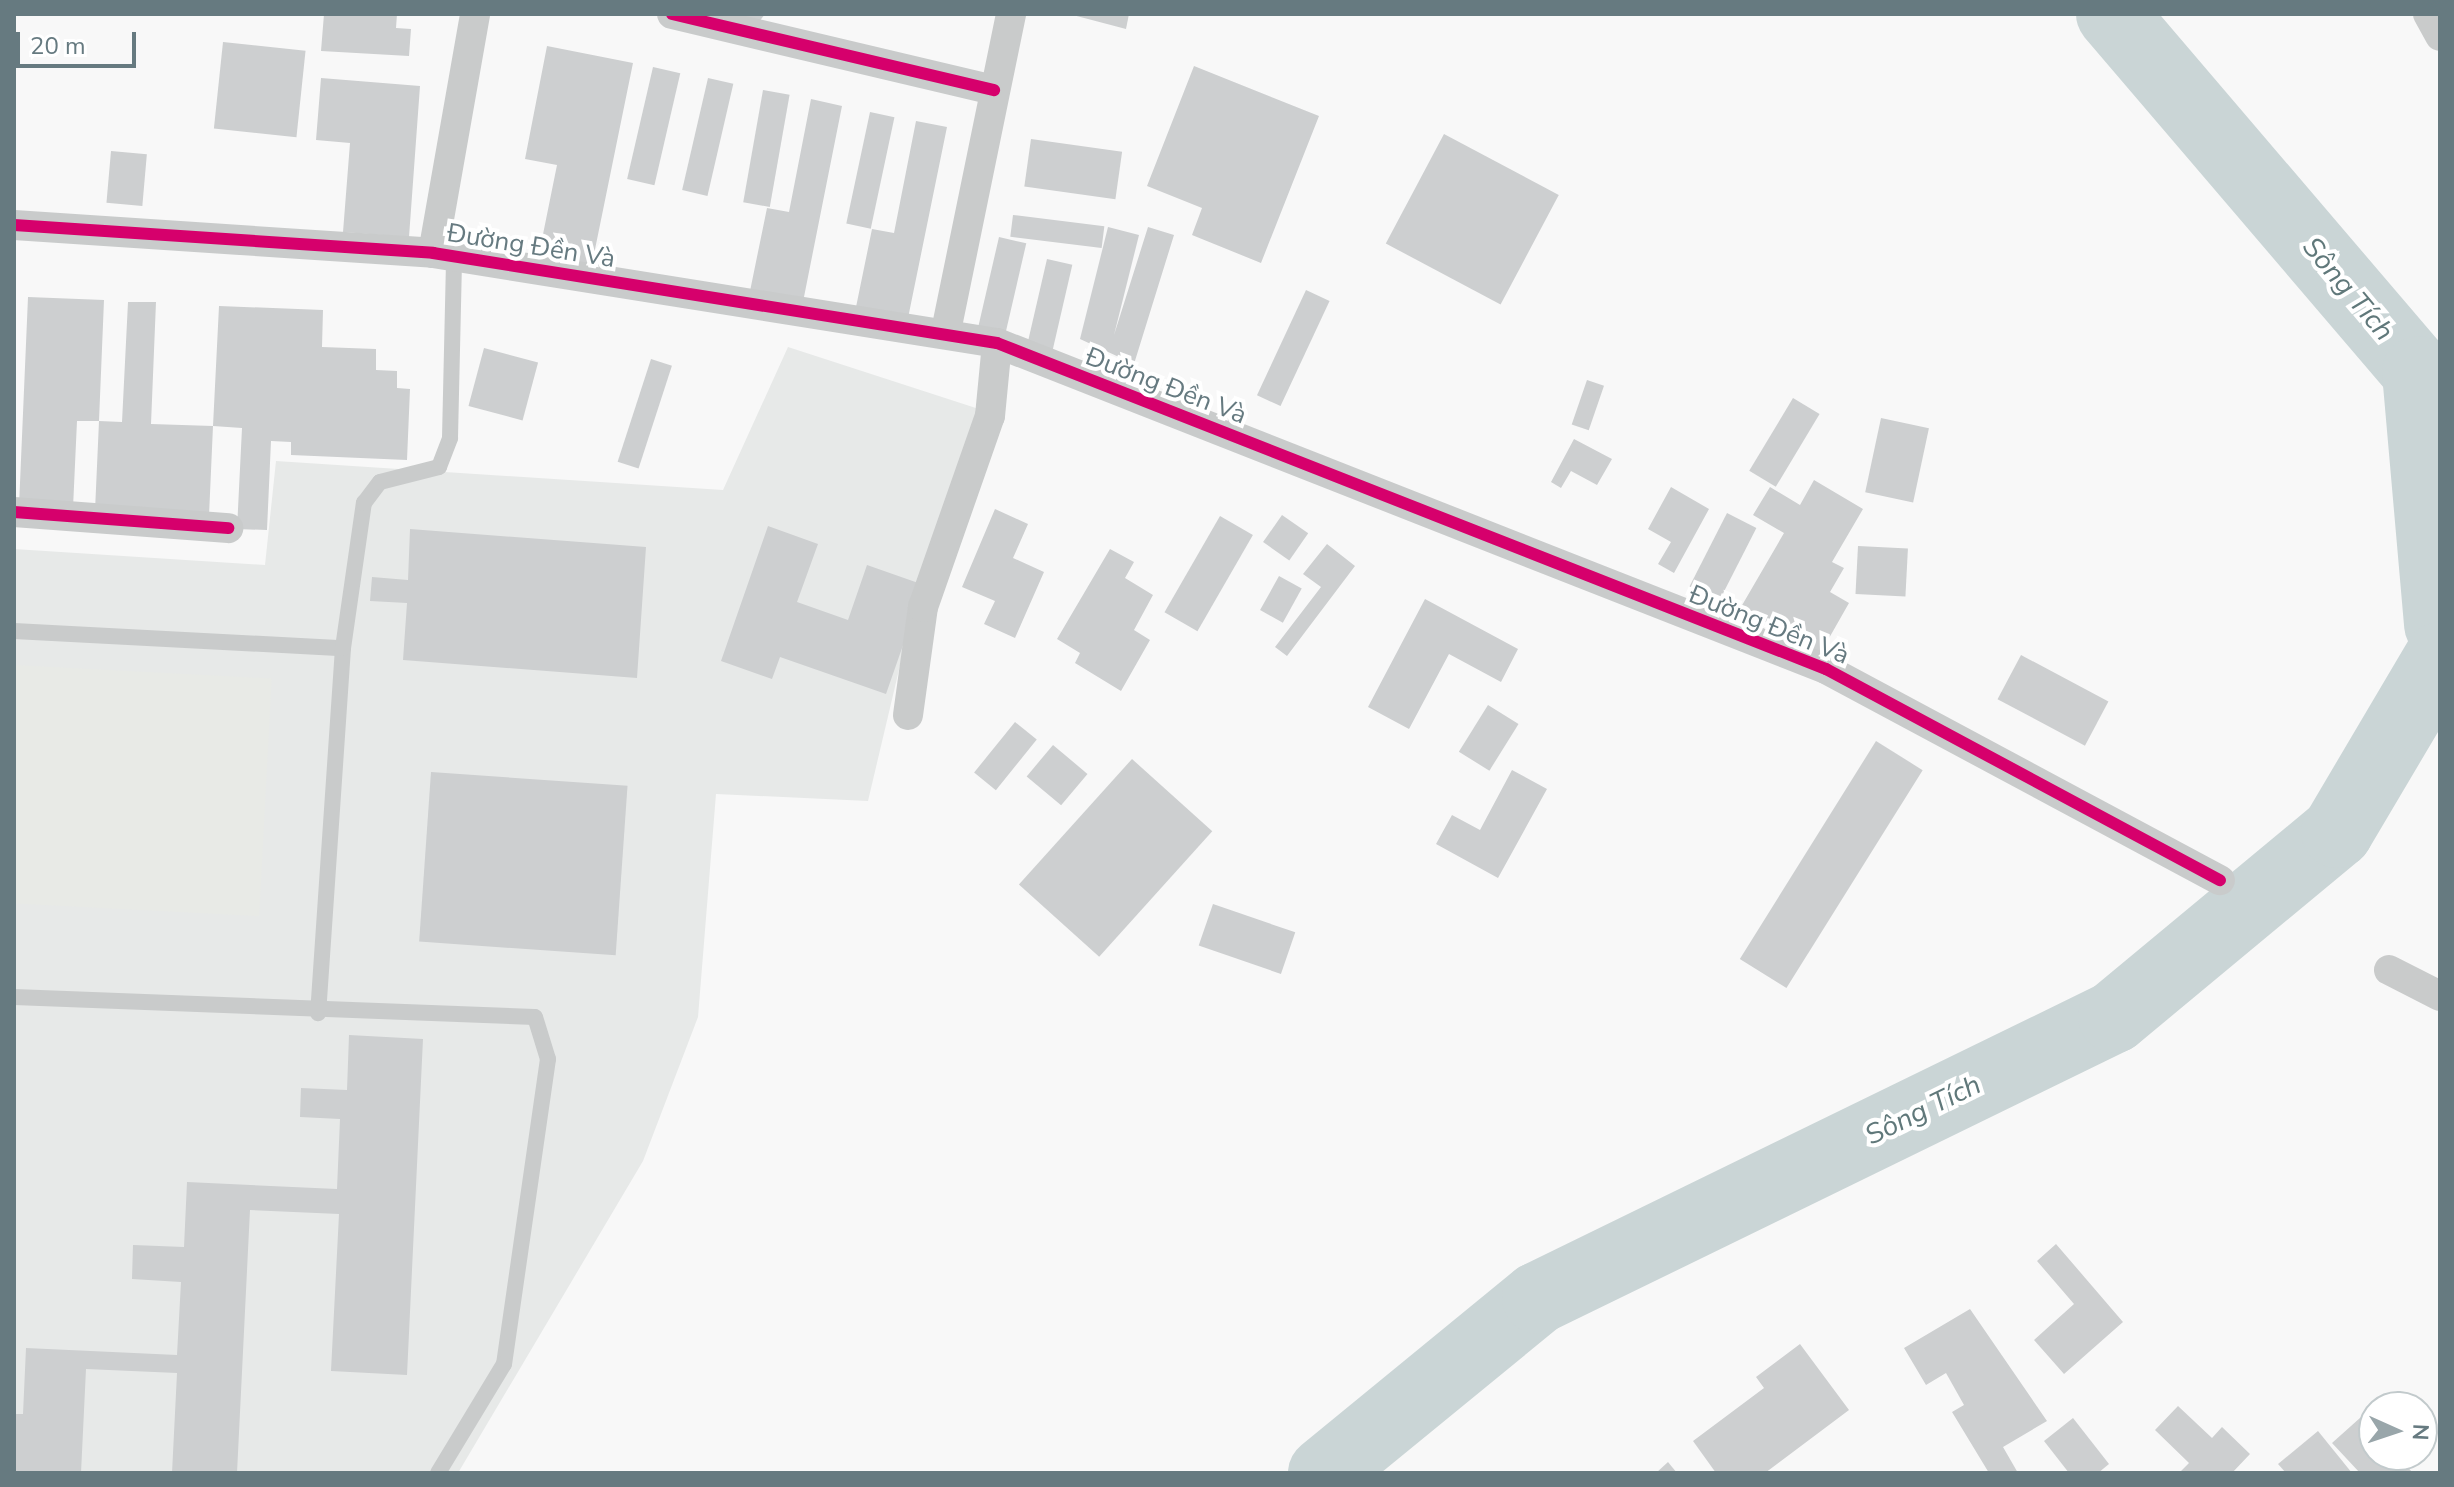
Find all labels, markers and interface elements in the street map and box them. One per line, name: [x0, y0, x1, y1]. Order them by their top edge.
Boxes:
scale bar: [20, 16, 140, 66]
text: 20 m: [30, 30, 86, 62]
street label: Đường Đền Và: [445, 217, 617, 275]
water label: Sông Tích: [2295, 231, 2401, 347]
street label: Đường Đền Và: [1081, 341, 1251, 431]
street label: Đường Đền Và: [1684, 579, 1854, 671]
water label: Sông Tích: [1860, 1068, 1986, 1152]
north arrow: [2358, 1391, 2438, 1471]
text: N: [2405, 1423, 2435, 1441]

